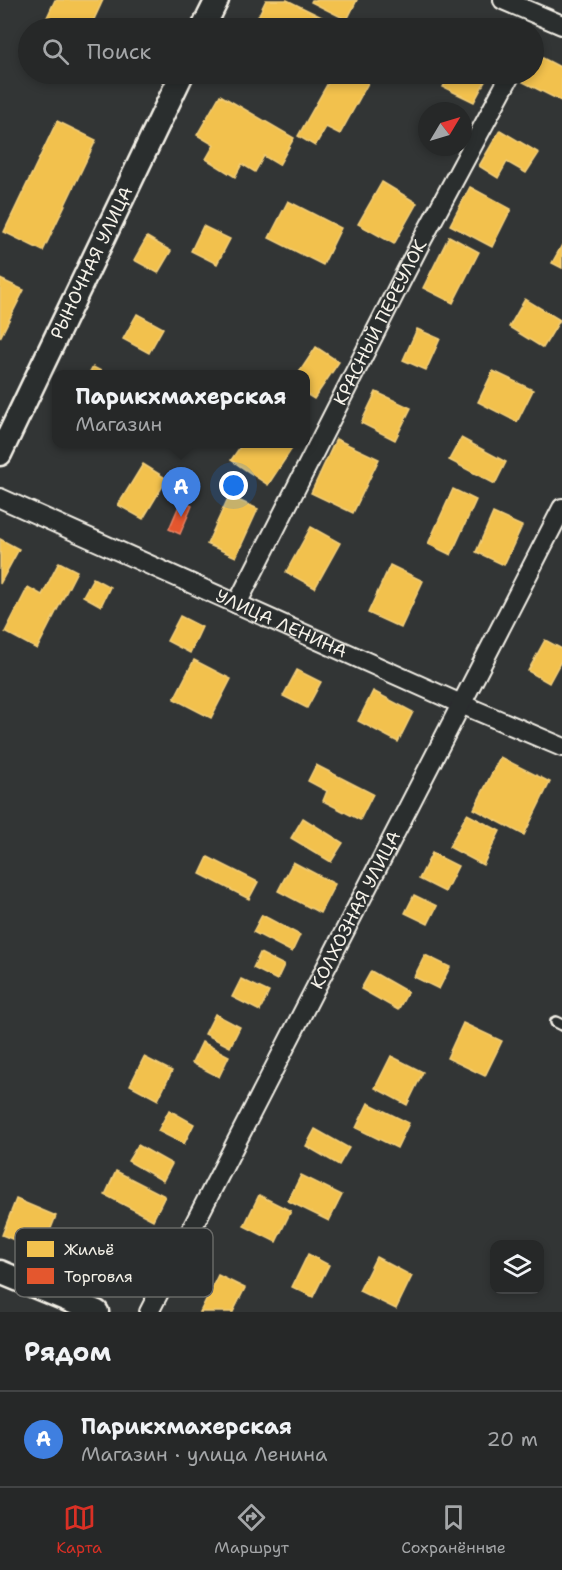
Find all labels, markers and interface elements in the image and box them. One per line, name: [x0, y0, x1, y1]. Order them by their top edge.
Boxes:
search box: [18, 18, 544, 84]
icon: search: [39, 35, 72, 68]
text: Поиск: [87, 37, 151, 66]
north arrow: [418, 102, 472, 156]
street label: РЫНОЧНАЯ УЛИЦА: [45, 182, 138, 343]
street label: КРАСНЫЙ ПЕРЕУЛОК: [328, 235, 433, 409]
popup: [52, 370, 310, 448]
text: Парикхмахерская: [75, 382, 287, 411]
text: Магазин: [75, 411, 162, 437]
pin: A: [162, 468, 201, 517]
your location: [219, 471, 248, 500]
street label: УЛИЦА ЛЕНИНА: [212, 584, 351, 663]
street label: КОЛХОЗНАЯ УЛИЦА: [305, 827, 406, 993]
legend: [15, 1228, 213, 1297]
text: Жильё: [64, 1239, 114, 1260]
map controls: [490, 1240, 544, 1294]
button: layers: [490, 1240, 544, 1294]
text: Торговля: [64, 1266, 133, 1287]
text: Рядом: [24, 1334, 111, 1369]
text: Парикхмахерская: [81, 1412, 292, 1441]
text: A: [36, 1426, 51, 1452]
text: 20 m: [487, 1426, 538, 1452]
text: Магазин · улица Ленина: [81, 1441, 327, 1467]
tab: Карта: [56, 1501, 102, 1558]
tab: Маршрут: [214, 1501, 289, 1558]
tab: Сохранённые: [401, 1501, 506, 1558]

